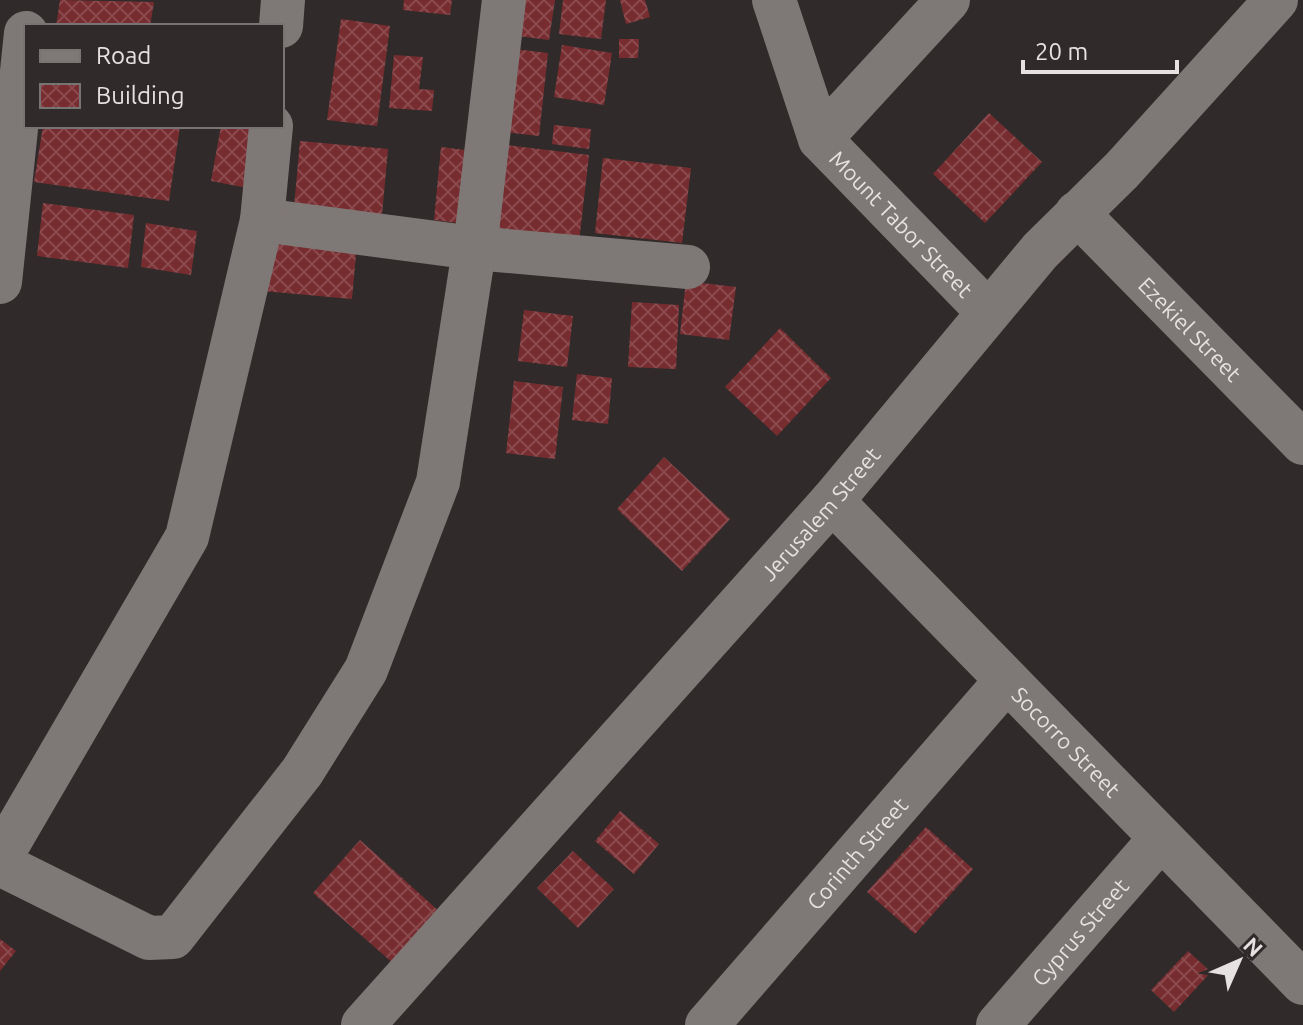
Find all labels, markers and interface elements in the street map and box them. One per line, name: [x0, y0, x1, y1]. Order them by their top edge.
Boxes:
legend: [24, 24, 284, 128]
scale bar: [1023, 24, 1177, 74]
text: 20 m: [1035, 38, 1088, 65]
text: Road: [96, 42, 151, 69]
text: Building: [96, 82, 184, 109]
street label: Mount Tabor Street: [825, 145, 979, 302]
street label: Ezekiel Street: [1134, 272, 1247, 386]
street label: Jerusalem Street: [755, 441, 885, 585]
street label: Socorro Street: [1008, 681, 1126, 802]
street label: Corinth Street: [801, 791, 912, 914]
street label: Cyprus Street: [1026, 873, 1133, 990]
north arrow: [1199, 921, 1279, 1001]
text: N: [1239, 932, 1268, 961]

